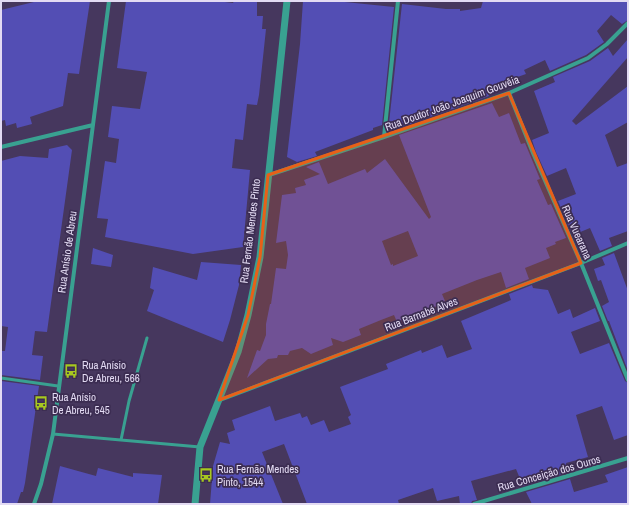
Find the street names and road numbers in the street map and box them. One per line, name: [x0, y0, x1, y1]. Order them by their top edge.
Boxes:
street label: Rua Doutor João Joaquim Gouvêia: [383, 72, 521, 134]
street label: Rua Fernão Mendes Pinto: [237, 178, 263, 284]
street label: Rua Vuearana: [559, 203, 595, 261]
street label: Rua Anísio de Abreu: [54, 210, 80, 294]
street label: Rua Barnabé Alves: [382, 293, 460, 334]
street label: Rua Conceição dos Ouros: [496, 451, 602, 494]

